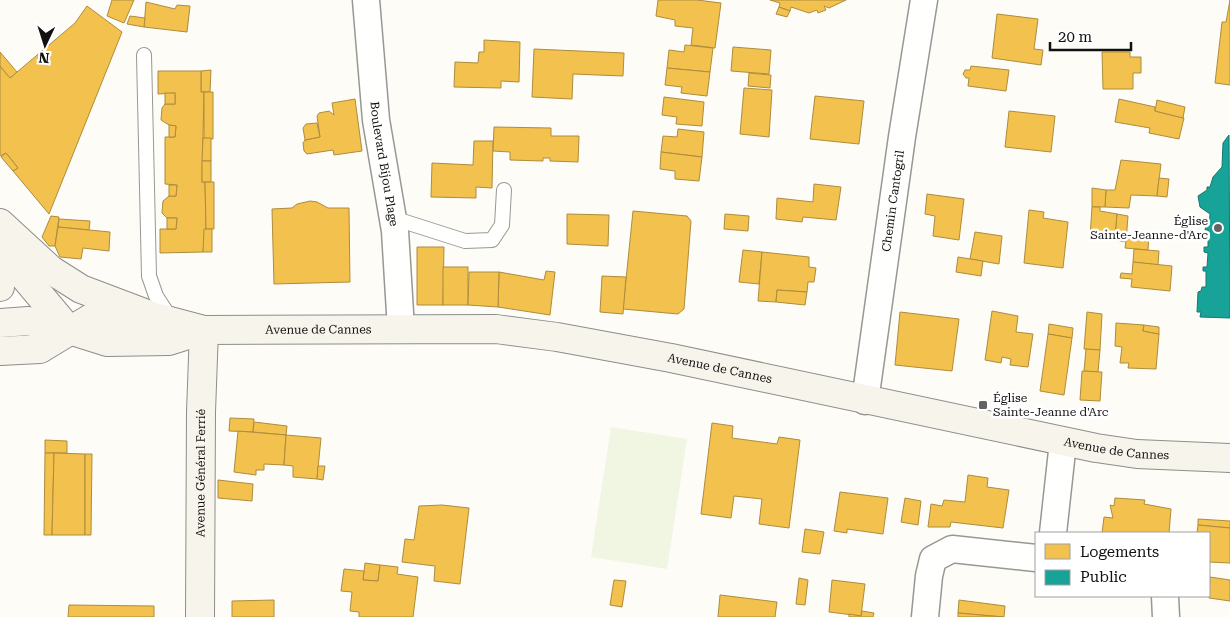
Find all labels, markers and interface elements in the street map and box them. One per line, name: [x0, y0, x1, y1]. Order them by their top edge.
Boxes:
north arrow: [20, 20, 70, 70]
scale bar: [1050, 20, 1131, 52]
text: 20 m: [1058, 28, 1093, 46]
text: N: [38, 50, 50, 66]
street label: Boulevard Bijou Plage: [367, 101, 401, 228]
street label: Chemin Cantogril: [879, 149, 907, 253]
place label: Église Sainte-Jeanne-d'Arc: [1090, 214, 1208, 242]
marker: Église Sainte-Jeanne-d'Arc: [1212, 222, 1224, 234]
street label: Avenue de Cannes: [265, 322, 372, 337]
street label: Avenue de Cannes: [666, 350, 774, 386]
place label: Église Sainte-Jeanne d'Arc: [993, 391, 1109, 419]
marker: Église Sainte-Jeanne d'Arc: [977, 399, 989, 411]
street label: Avenue Général Ferrié: [193, 408, 208, 537]
street label: Avenue de Cannes: [1063, 434, 1170, 462]
legend: [1035, 532, 1210, 597]
text: Logements: [1080, 543, 1159, 561]
text: Public: [1080, 568, 1127, 586]

